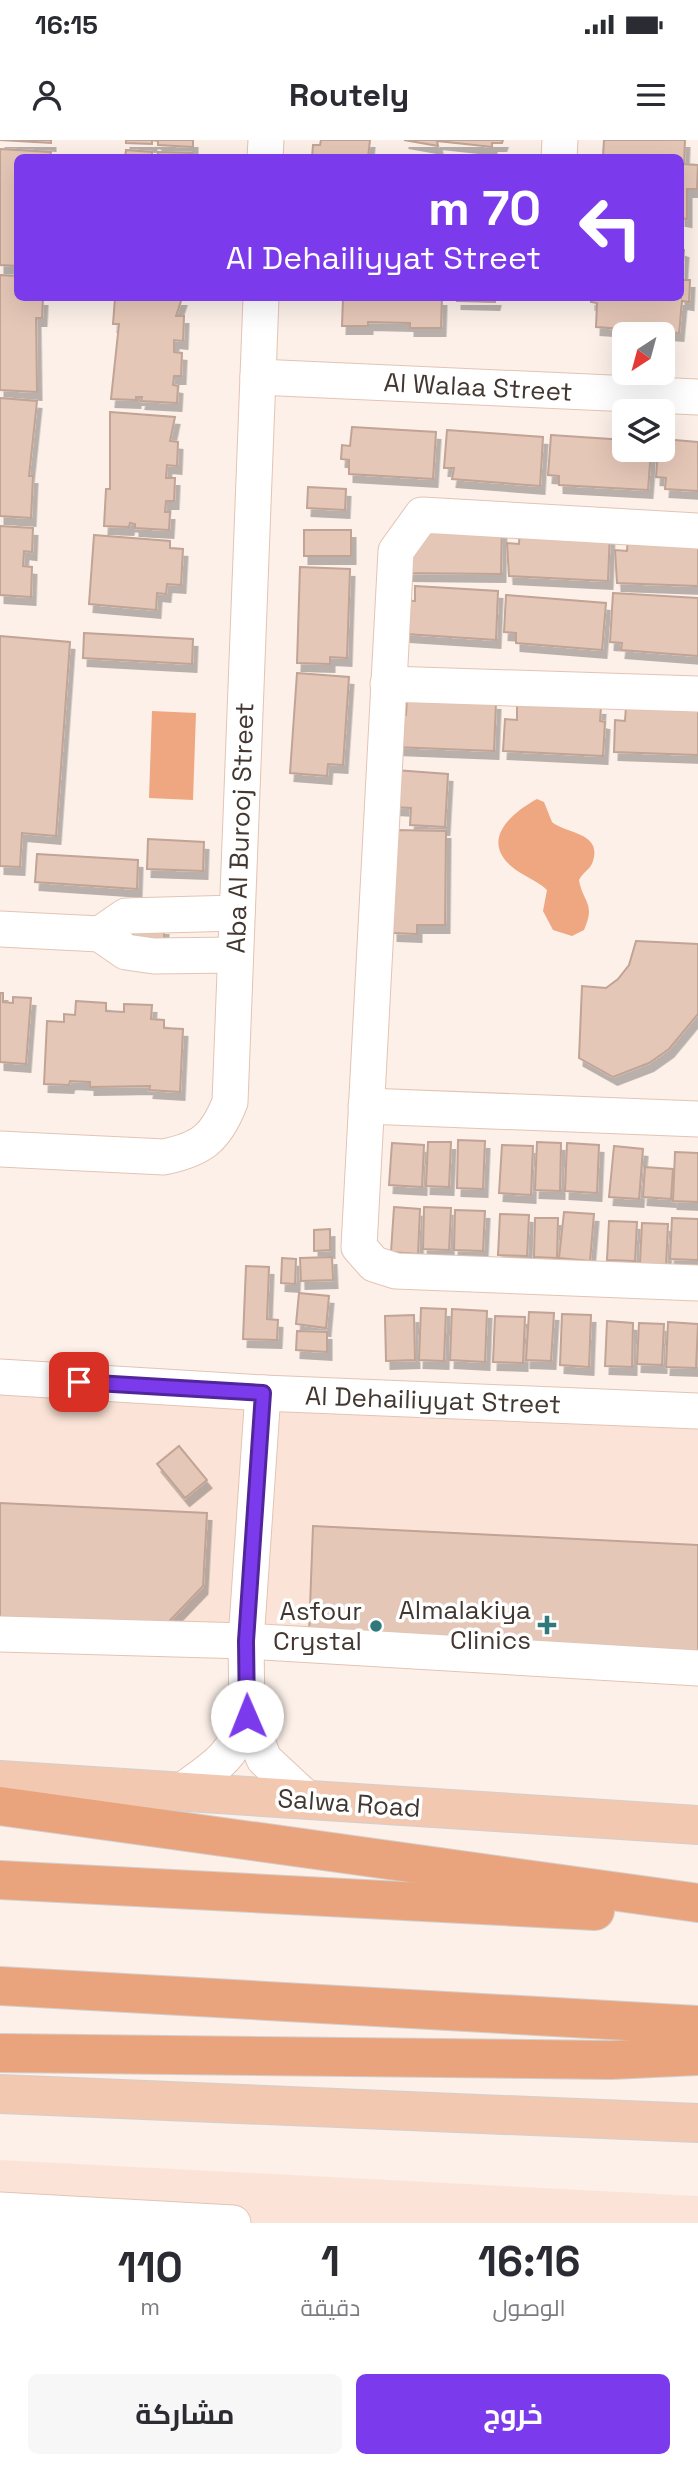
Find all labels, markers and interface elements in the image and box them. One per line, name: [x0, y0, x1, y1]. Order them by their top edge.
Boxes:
text: 16:15: [35, 8, 98, 42]
text: Routely: [289, 75, 409, 115]
icon: person: [28, 76, 66, 114]
icon: menu: [632, 76, 670, 114]
text: 70 m: [428, 177, 541, 239]
icon: left: [565, 182, 656, 273]
text: Al Dehailiyyat Street: [226, 238, 541, 278]
north arrow: [612, 322, 676, 385]
map controls: [612, 322, 675, 462]
street label: Al Walaa Street: [383, 365, 573, 409]
button: layers: [612, 399, 675, 462]
street label: Aba Al Burooj Street: [219, 702, 261, 954]
pin: [49, 1352, 109, 1412]
icon: arrive: [60, 1363, 98, 1401]
street label: Al Dehailiyyat Street: [304, 1379, 562, 1421]
place label: Almalakiya Clinics: [398, 1593, 531, 1657]
place label: Asfour Crystal: [273, 1594, 362, 1658]
marker: Almalakiya Clinics: [537, 1615, 557, 1635]
marker: Asfour Crystal: [368, 1618, 384, 1634]
position arrow: [210, 1679, 284, 1753]
street label: Salwa Road: [276, 1781, 422, 1825]
text: 1: [321, 2235, 340, 2288]
text: 16:16: [478, 2235, 580, 2288]
text: 110: [118, 2241, 183, 2294]
text: m: [140, 2292, 160, 2322]
text: دقيقة: [300, 2293, 360, 2323]
text: الوصول: [493, 2293, 566, 2323]
button: مشاركة: [28, 2374, 342, 2454]
button: خروج: [356, 2374, 670, 2454]

